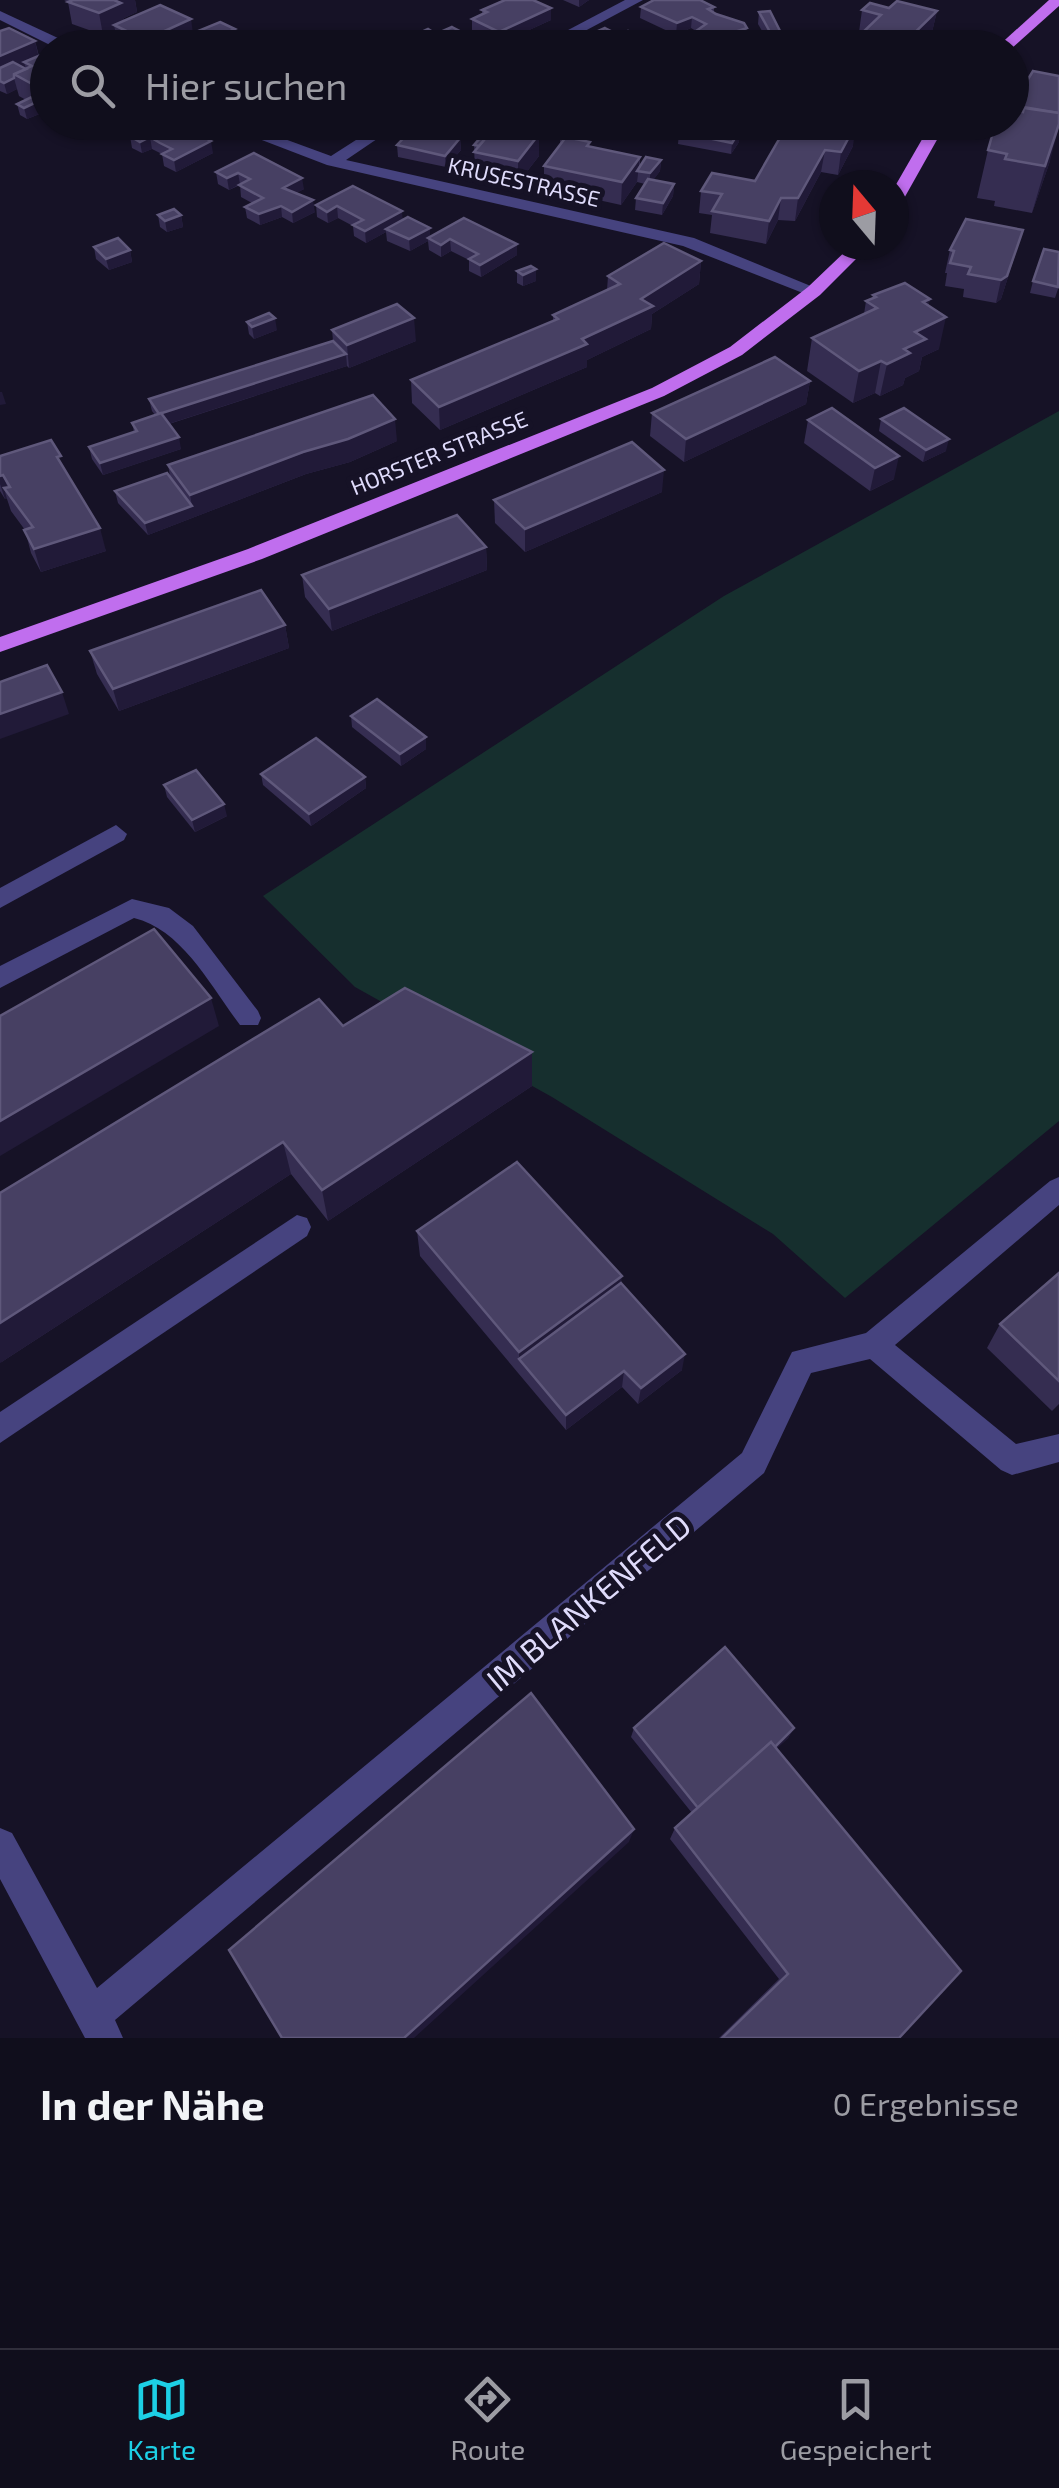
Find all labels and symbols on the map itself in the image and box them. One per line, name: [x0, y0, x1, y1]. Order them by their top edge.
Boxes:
street label: KRUSESTRASSE: [446, 151, 603, 211]
north arrow: [819, 170, 909, 260]
street label: HORSTER STRASSE: [346, 405, 531, 499]
street label: IM BLANKENFELD: [478, 1505, 697, 1698]

